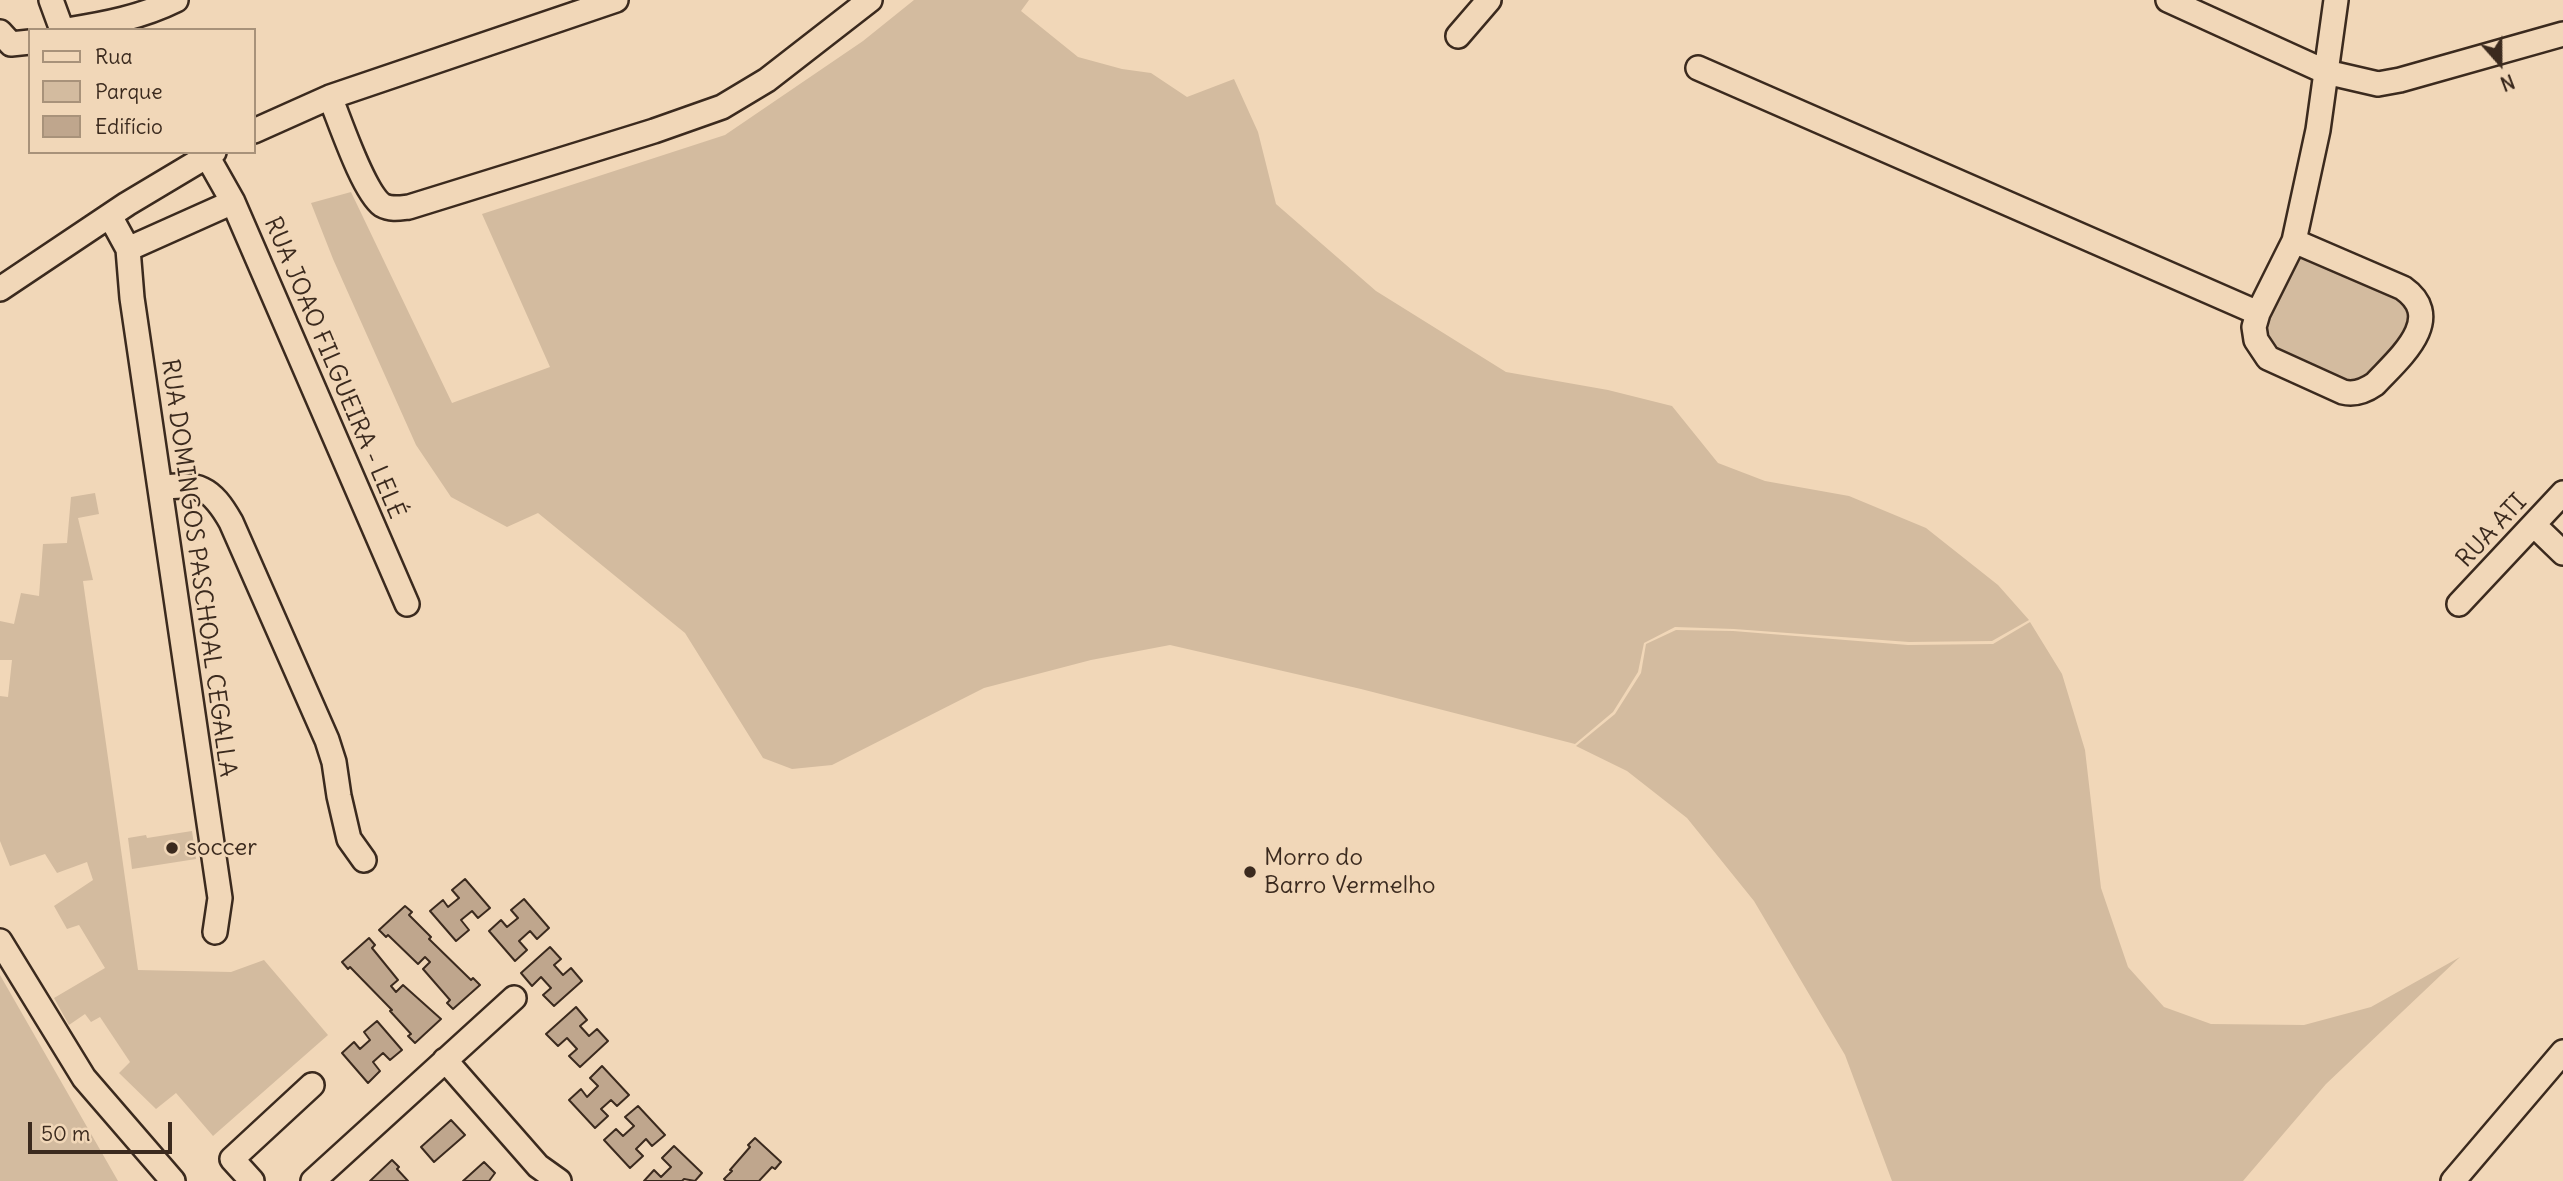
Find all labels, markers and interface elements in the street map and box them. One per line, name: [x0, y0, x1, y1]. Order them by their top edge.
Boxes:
legend: [28, 28, 256, 154]
north arrow: [2465, 28, 2535, 98]
text: Rua: [95, 43, 132, 70]
text: N: [2497, 69, 2518, 96]
text: Parque: [95, 78, 163, 105]
text: Edifício: [95, 113, 163, 140]
street label: RUA JOAO FILGUEIRA - LELÉ: [257, 213, 411, 523]
street label: RUA DOMINGOS PASCHOAL CEGALLA: [154, 357, 242, 779]
street label: RUA ATI: [2451, 488, 2533, 574]
place label: soccer: [186, 834, 257, 862]
marker: soccer: [164, 840, 180, 856]
place label: Morro do Barro Vermelho: [1264, 844, 1435, 900]
marker: Morro do Barro Vermelho: [1242, 864, 1258, 880]
scale bar: [32, 1108, 175, 1152]
text: 50 m: [41, 1120, 90, 1147]

